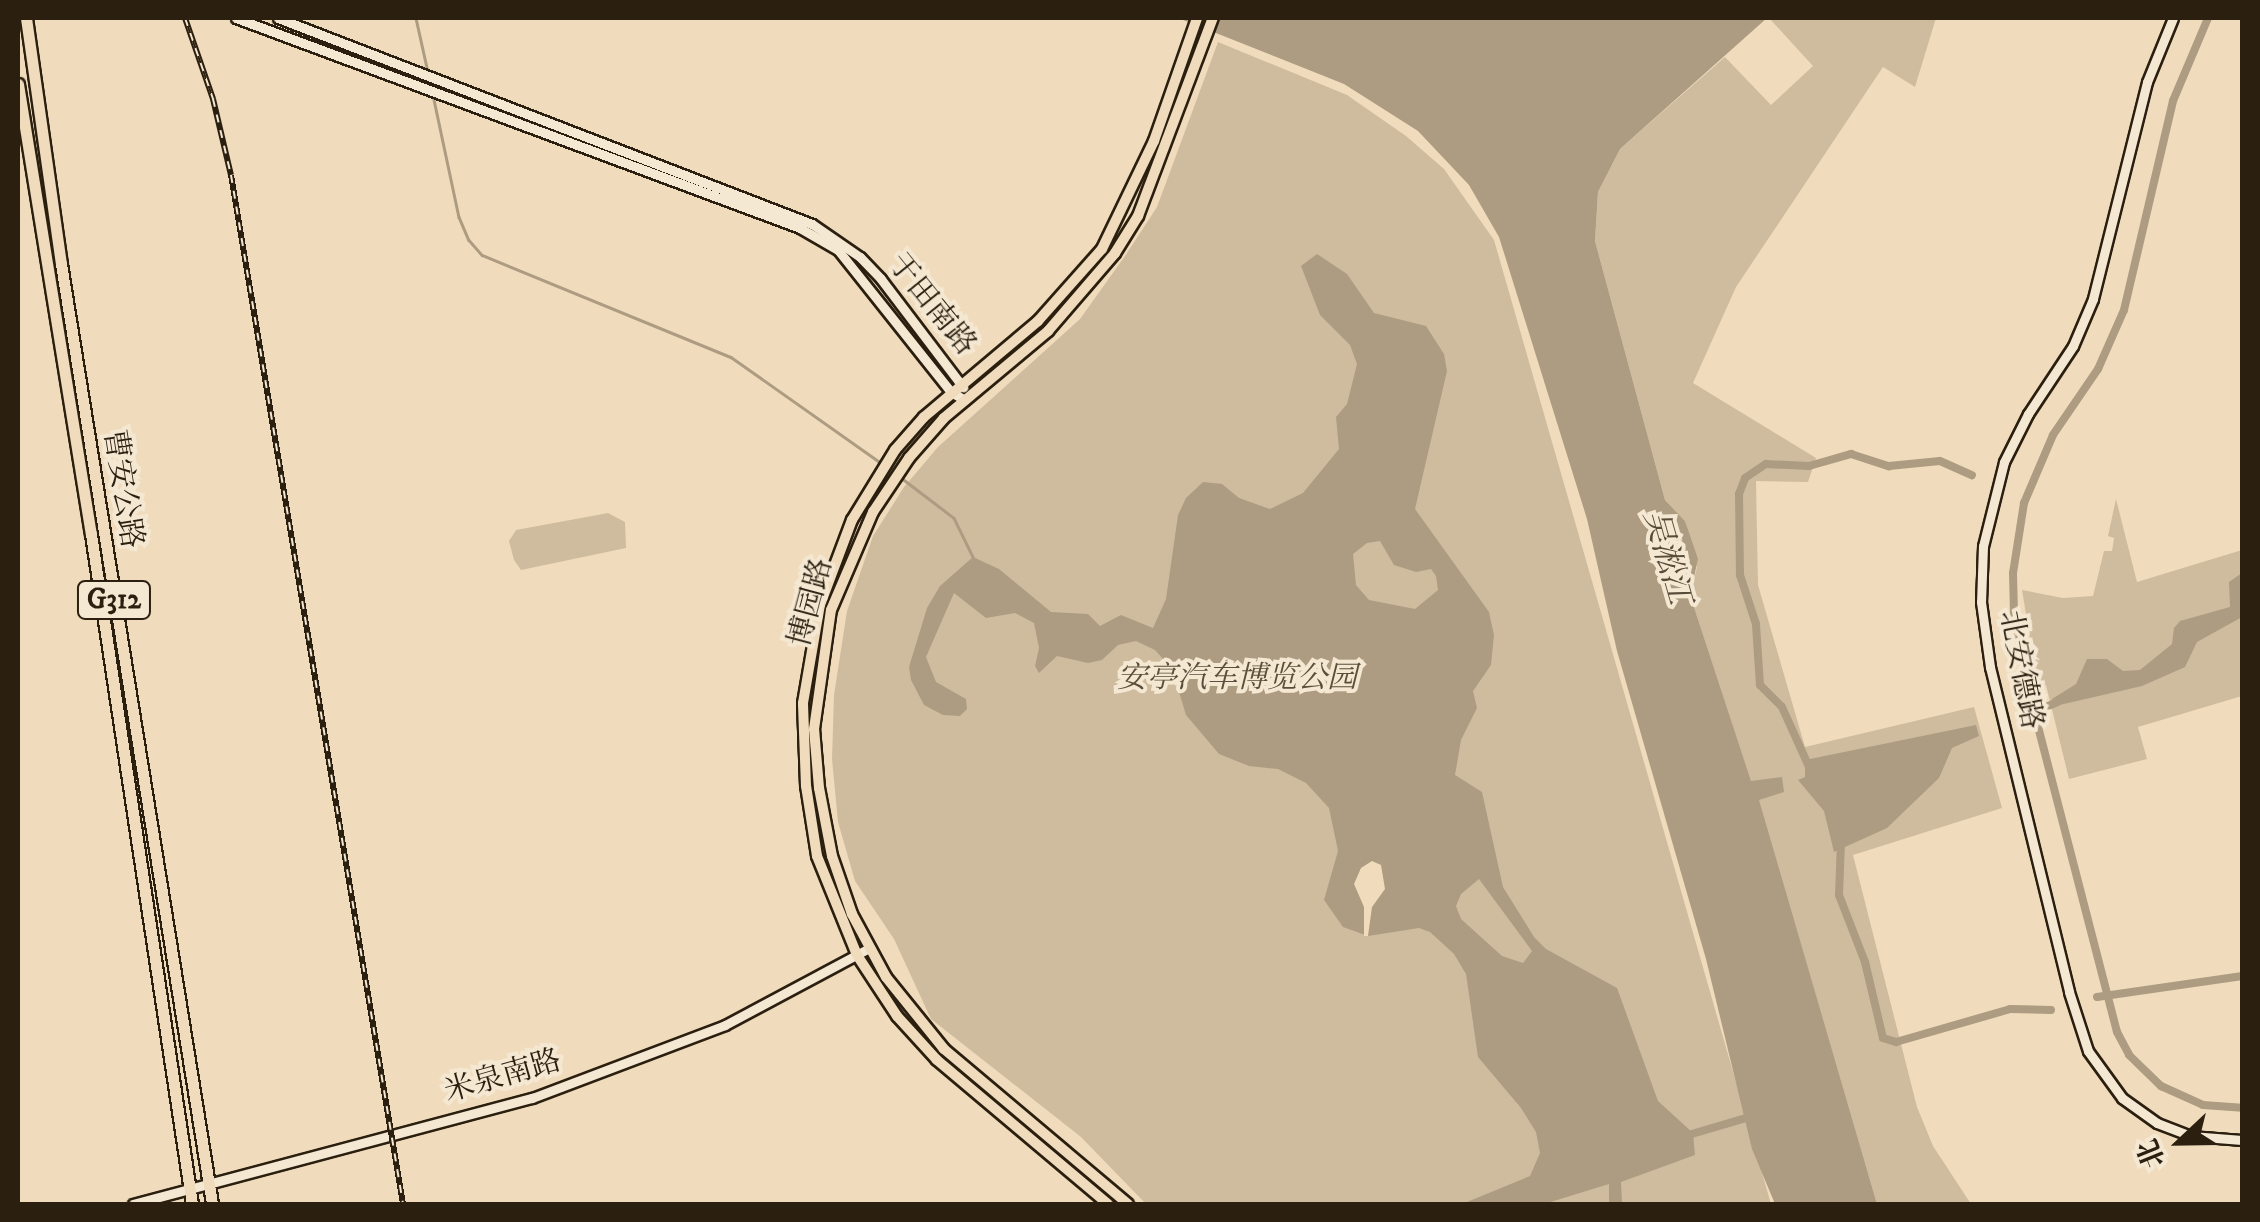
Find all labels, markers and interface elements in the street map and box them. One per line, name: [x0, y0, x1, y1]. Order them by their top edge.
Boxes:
street label: 于田南路: [879, 247, 983, 363]
street label: 曹安公路: [95, 427, 149, 551]
water label: 吴淞江: [1634, 506, 1698, 608]
street label: 博园路: [783, 555, 841, 651]
road number: G312: [76, 577, 152, 623]
street label: 北安德路: [1991, 608, 2049, 732]
park label: 安亭汽车博览公园: [1117, 661, 1357, 697]
street label: 米泉南路: [440, 1043, 566, 1111]
north arrow: [2130, 1092, 2230, 1192]
text: 北: [2130, 1134, 2173, 1173]

